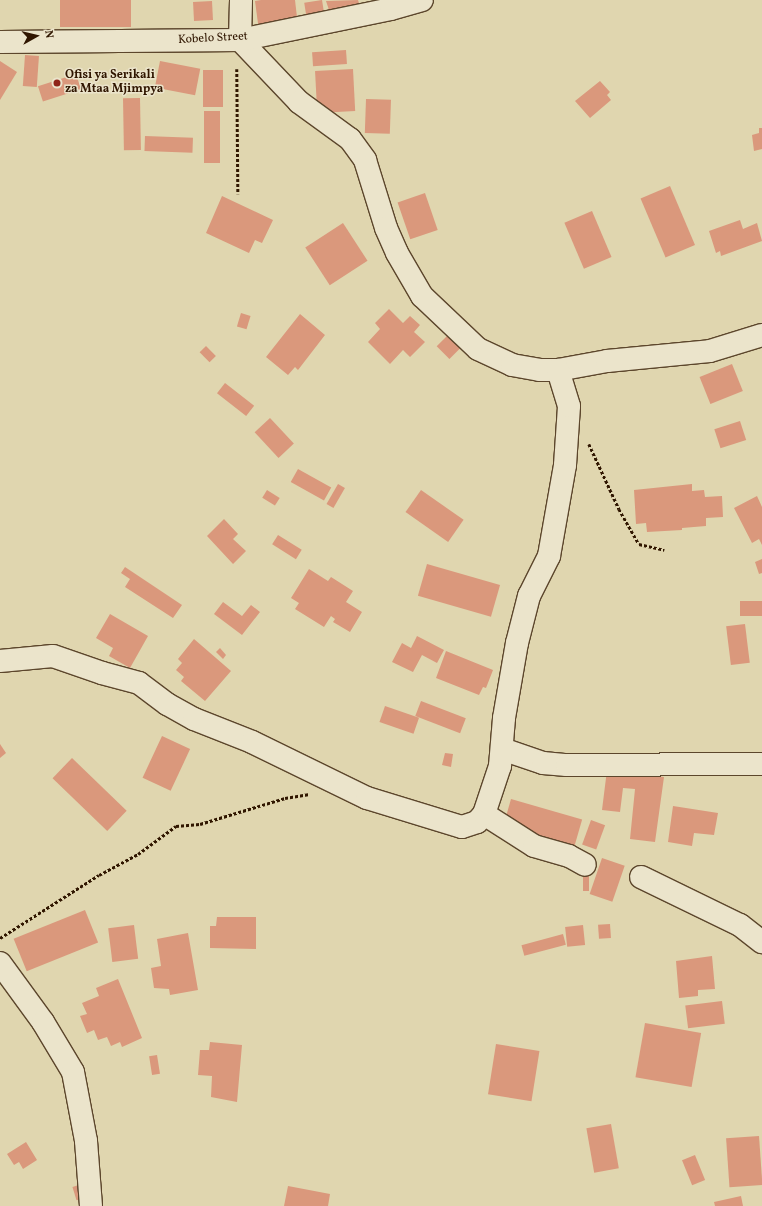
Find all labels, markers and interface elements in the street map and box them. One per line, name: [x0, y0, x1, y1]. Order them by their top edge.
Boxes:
north arrow: [16, 16, 56, 56]
text: N: [40, 29, 56, 39]
street label: Kobelo Street: [178, 30, 248, 48]
place label: Ofisi ya Serikali za Mtaa Mjimpya: [65, 69, 163, 97]
marker: Ofisi ya Serikali za Mtaa Mjimpya: [52, 78, 62, 88]

